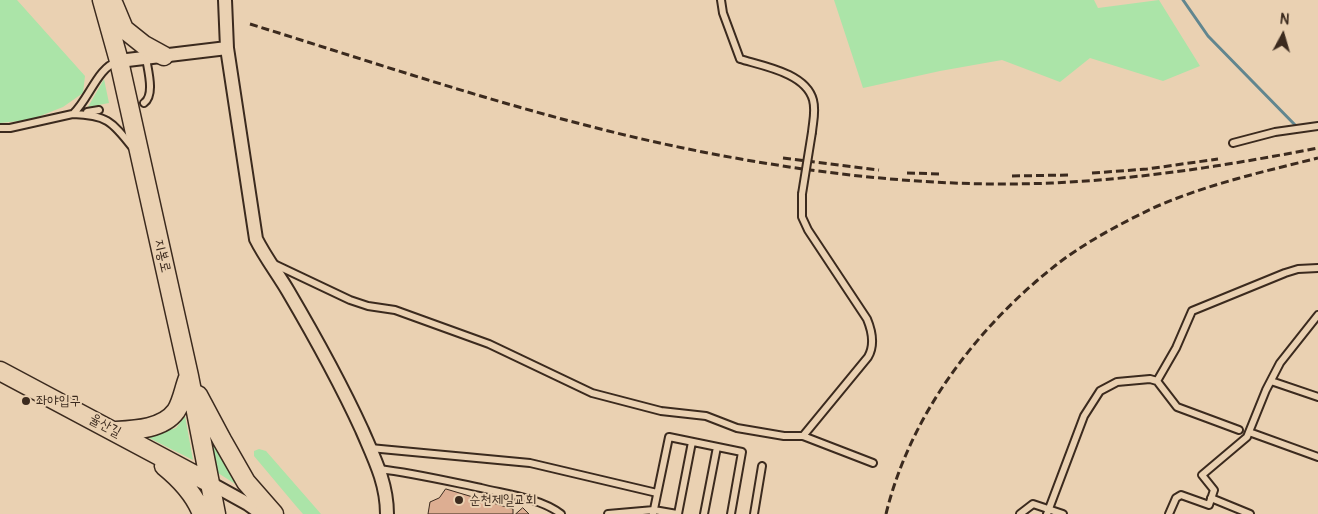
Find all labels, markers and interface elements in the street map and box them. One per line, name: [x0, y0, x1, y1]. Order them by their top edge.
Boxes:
north arrow: [1258, 10, 1308, 60]
text: N: [1279, 11, 1290, 29]
street label: 지봉로: [150, 238, 174, 274]
place label: 좌야입구: [36, 393, 81, 409]
marker: 좌야입구: [20, 395, 32, 407]
street label: 율산길: [86, 411, 124, 441]
place label: 순천제일교회: [469, 492, 537, 508]
marker: 순천제일교회: [453, 494, 465, 506]

